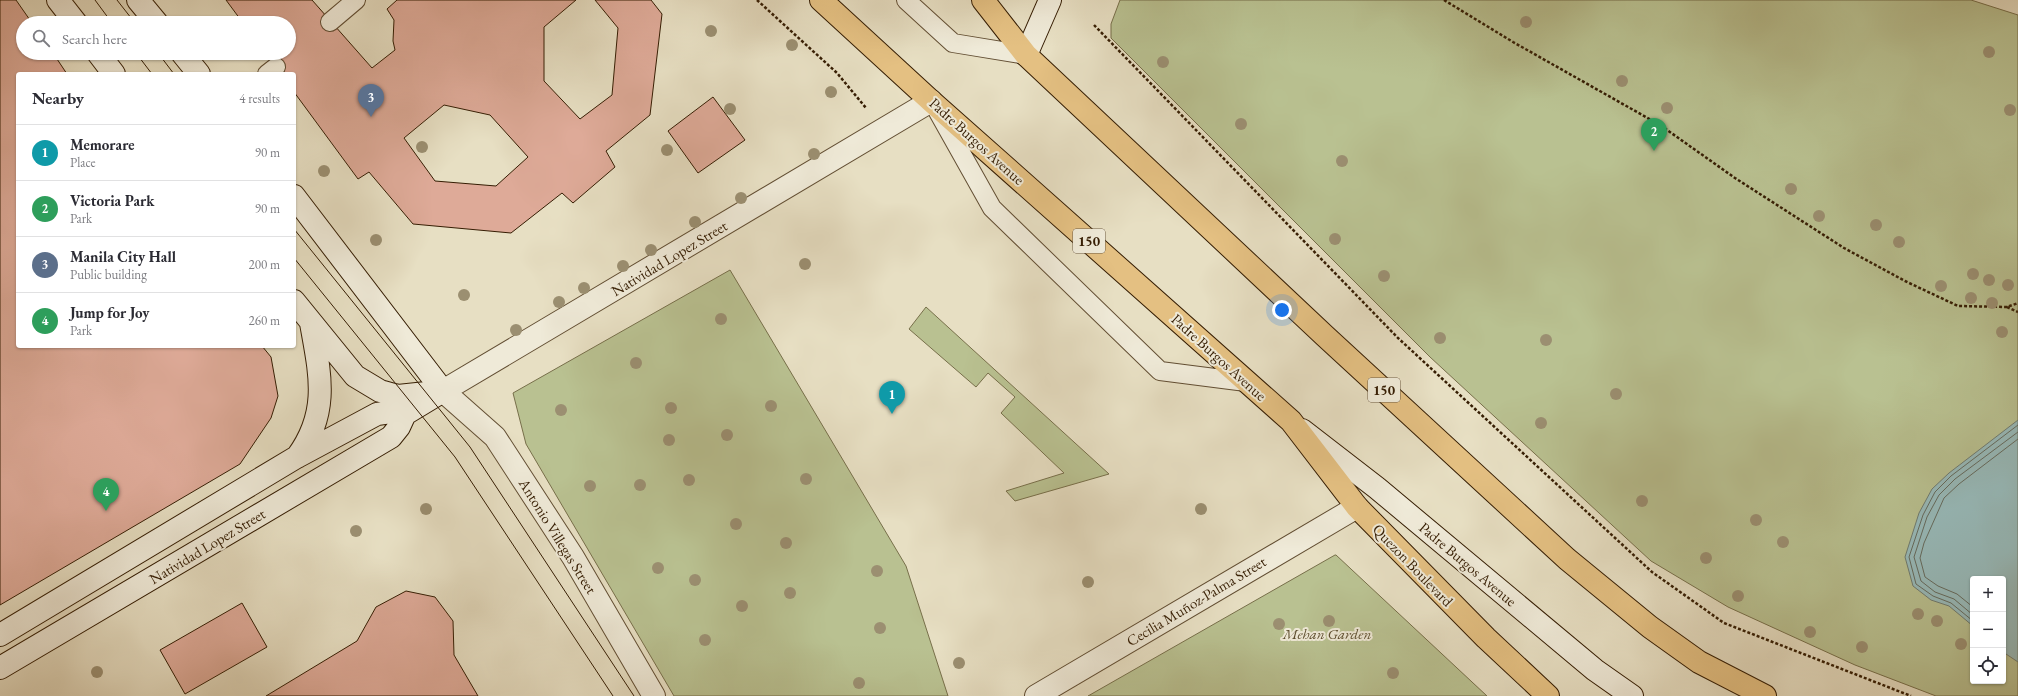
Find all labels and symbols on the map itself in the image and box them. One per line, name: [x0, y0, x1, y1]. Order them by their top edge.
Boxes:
pin: 3: [358, 84, 384, 117]
street label: Padre Burgos Avenue: [925, 93, 1029, 189]
pin: 2: [1641, 118, 1667, 151]
street label: Natividad Lopez Street: [607, 216, 731, 300]
road number: 150: [1073, 229, 1105, 253]
your location: [1272, 300, 1292, 320]
street label: Padre Burgos Avenue: [1167, 309, 1271, 405]
road number: 150: [1368, 378, 1400, 402]
pin: 1: [879, 381, 905, 414]
street label: Antonio Villegas Street: [514, 474, 601, 597]
pin: 4: [93, 478, 119, 511]
street label: Natividad Lopez Street: [145, 504, 269, 588]
street label: Padre Burgos Avenue: [1415, 518, 1521, 610]
street label: Quezon Boulevard: [1369, 520, 1458, 611]
street label: Cecilia Muñoz-Palma Street: [1123, 552, 1269, 650]
park label: Mehan Garden: [1282, 624, 1371, 643]

